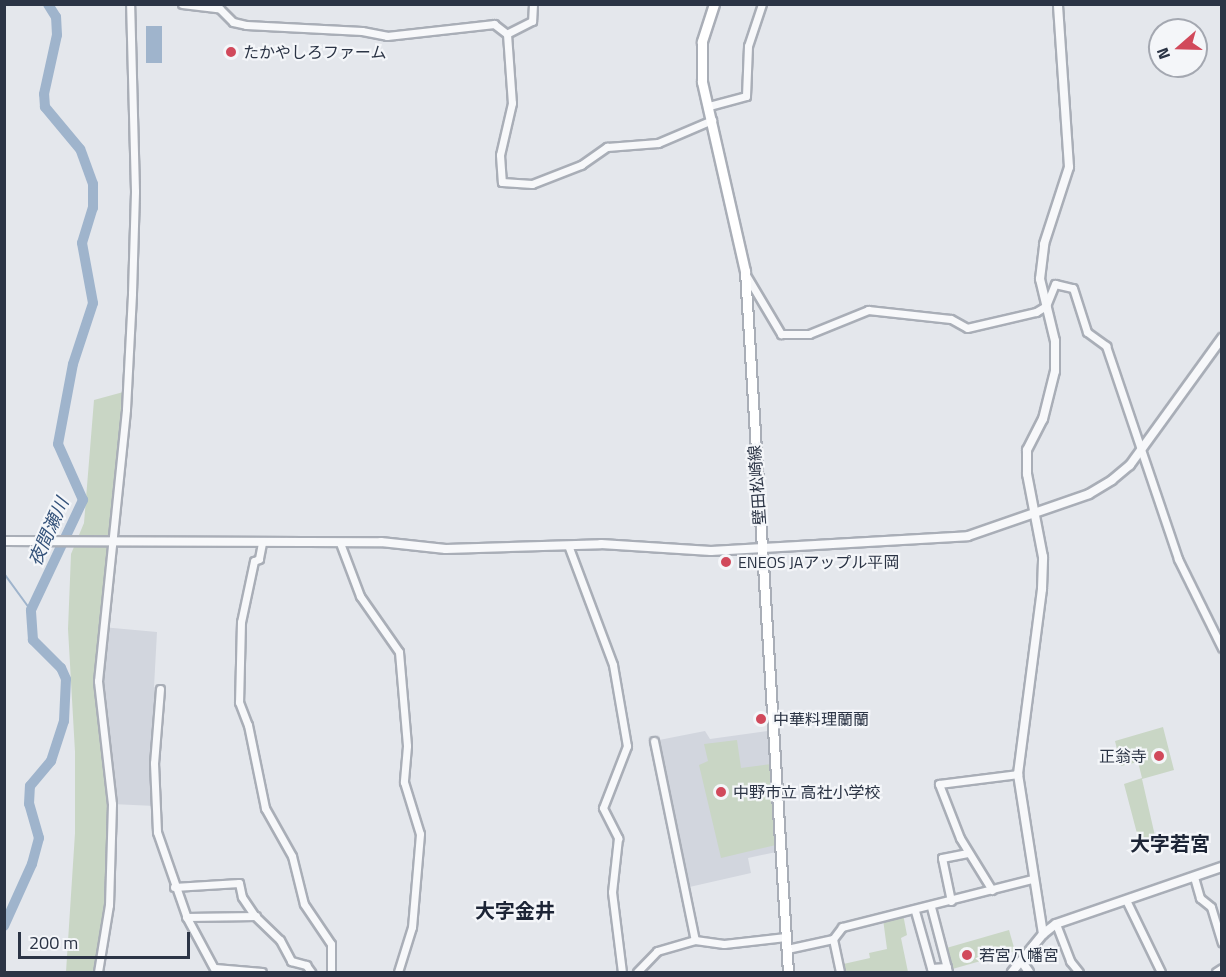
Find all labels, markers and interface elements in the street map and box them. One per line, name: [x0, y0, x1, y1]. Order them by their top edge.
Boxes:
north arrow: [1148, 18, 1208, 78]
place label: たかやしろファーム: [243, 42, 387, 62]
text: N: [1150, 44, 1176, 63]
marker: たかやしろファーム: [224, 45, 238, 59]
street label: 壁田松崎線: [745, 444, 769, 526]
water label: 夜間瀬川: [24, 495, 74, 569]
place label: ENEOS JAアップル平岡: [738, 552, 899, 572]
marker: ENEOS JAアップル平岡: [719, 555, 733, 569]
place label: 中華料理蘭蘭: [773, 709, 869, 729]
marker: 中華料理蘭蘭: [754, 712, 768, 726]
place label: 正翁寺: [1099, 746, 1147, 766]
marker: 正翁寺: [1152, 749, 1166, 763]
place label: 中野市立 高社小学校: [733, 782, 881, 802]
marker: 中野市立 高社小学校: [714, 785, 728, 799]
district label: 大字若宮: [1130, 831, 1210, 855]
district label: 大字金井: [475, 898, 555, 922]
scale bar: [21, 920, 194, 958]
text: 200 m: [29, 929, 78, 956]
place label: 若宮八幡宮: [979, 945, 1059, 965]
marker: 若宮八幡宮: [960, 948, 974, 962]

